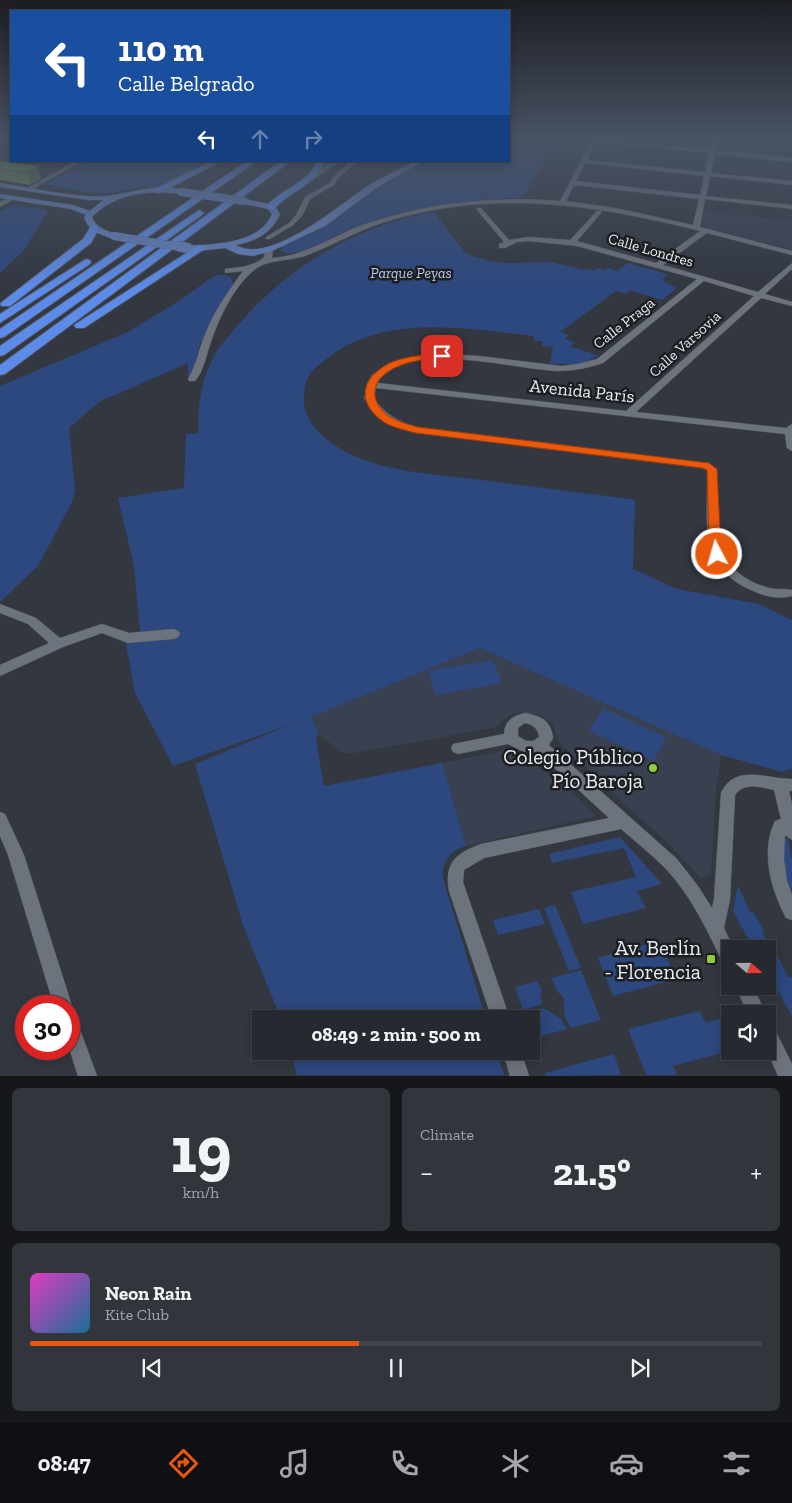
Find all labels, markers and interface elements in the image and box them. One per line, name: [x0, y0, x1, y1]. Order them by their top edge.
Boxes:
text: 110 m: [118, 28, 204, 70]
icon: left: [35, 30, 100, 95]
text: Calle Belgrado: [118, 70, 255, 97]
icon: left: [193, 125, 221, 153]
icon: ahead: [246, 125, 274, 153]
icon: right: [299, 125, 327, 153]
street label: Calle Londres: [606, 229, 696, 271]
park label: Parque Peyas: [370, 264, 452, 282]
street label: Calle Praga: [590, 293, 658, 353]
street label: Calle Varsovia: [645, 307, 725, 381]
pin: [421, 335, 463, 377]
icon: arrive: [428, 342, 456, 370]
street label: Avenida París: [528, 375, 636, 407]
position arrow: [690, 527, 742, 579]
place label: Colegio Público Pío Baroja: [503, 744, 643, 794]
marker: Colegio Público Pío Baroja: [647, 762, 659, 774]
place label: Av. Berlín - Florencia: [604, 935, 701, 984]
north arrow: [721, 940, 776, 995]
map controls: [721, 940, 776, 1060]
marker: Av. Berlín - Florencia: [705, 953, 717, 965]
speed limit sign: 30: [15, 995, 80, 1060]
button: sound: [721, 1005, 776, 1060]
text: 08:49 · 2 min · 500 m: [311, 1023, 481, 1046]
text: 19: [170, 1111, 232, 1189]
text: Climate: [420, 1125, 474, 1144]
text: 21.5°: [553, 1149, 631, 1195]
text: −: [420, 1156, 433, 1189]
text: +: [750, 1156, 762, 1189]
text: km/h: [183, 1183, 219, 1202]
text: Neon Rain: [105, 1282, 192, 1305]
text: Kite Club: [105, 1305, 169, 1324]
icon: previous: [138, 1354, 166, 1382]
icon: pause: [382, 1354, 410, 1382]
icon: next: [626, 1354, 654, 1382]
icon: directions: [166, 1446, 201, 1481]
icon: music: [277, 1446, 312, 1481]
icon: phone: [387, 1446, 422, 1481]
icon: climate: [498, 1446, 533, 1481]
icon: car: [609, 1446, 644, 1481]
icon: filters: [719, 1446, 754, 1481]
text: 08:47: [38, 1450, 91, 1477]

